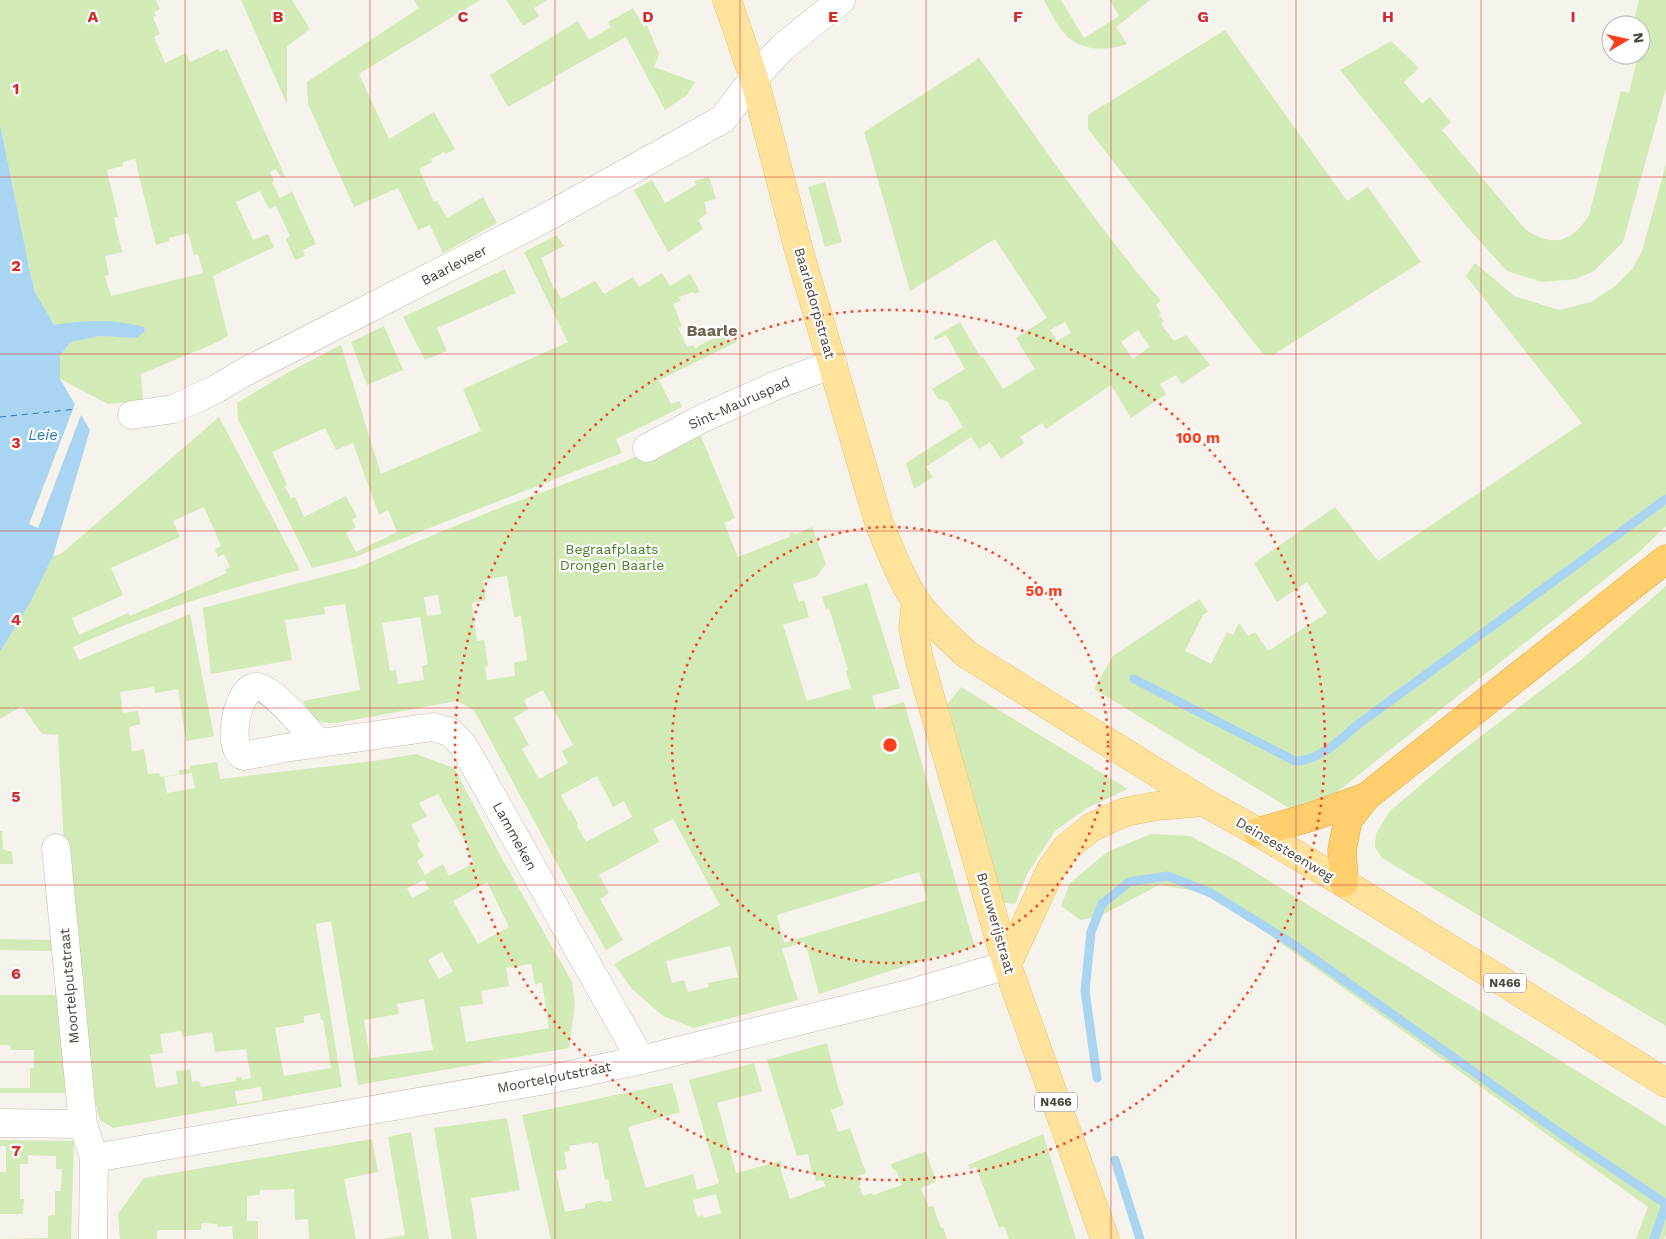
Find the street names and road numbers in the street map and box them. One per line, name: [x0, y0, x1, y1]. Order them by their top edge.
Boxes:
street label: Baarleveer: [418, 241, 490, 288]
street label: Baarledorpstraat: [791, 246, 839, 361]
street label: Sint-Mauruspad: [686, 373, 792, 433]
street label: Lammeken: [490, 799, 540, 873]
street label: Deinsesteenweg: [1233, 814, 1337, 885]
street label: Brouwerijstraat: [974, 871, 1018, 976]
street label: Moortelputstraat: [56, 928, 82, 1044]
road number: N466: [1484, 974, 1526, 992]
street label: Moortelputstraat: [496, 1058, 612, 1096]
road number: N466: [1035, 1092, 1077, 1112]

